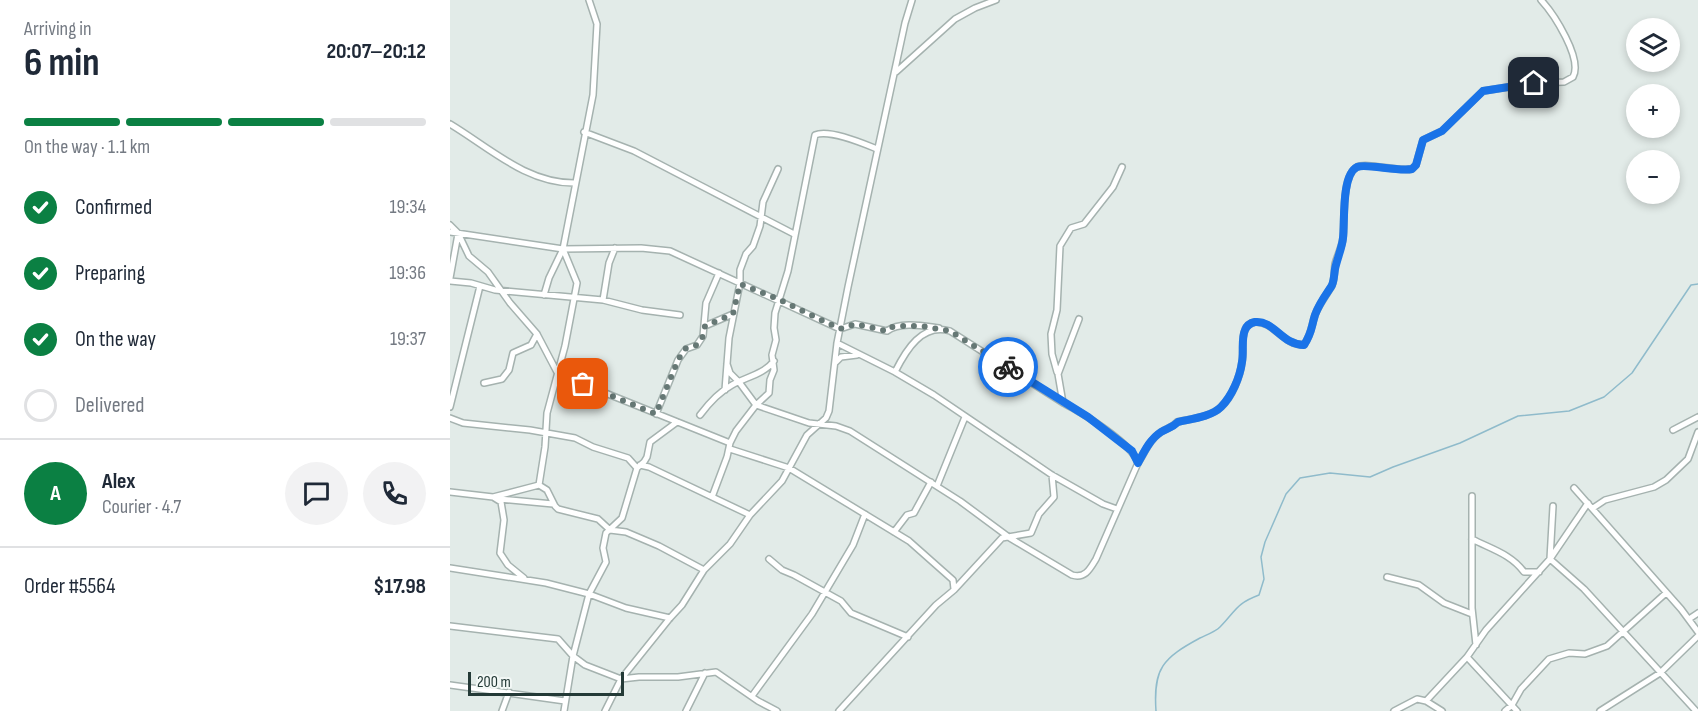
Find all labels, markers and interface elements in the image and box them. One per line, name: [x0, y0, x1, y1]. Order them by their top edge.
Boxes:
text: Arriving in: [24, 17, 92, 41]
map controls: [1626, 18, 1680, 204]
button: layers: [1626, 18, 1680, 72]
text: 20:07–20:12: [326, 38, 426, 65]
text: 6 min: [24, 40, 100, 87]
pin: [1508, 57, 1559, 108]
icon: home: [1517, 66, 1550, 99]
button: +: [1626, 84, 1680, 138]
text: On the way · 1.1 km: [24, 135, 150, 159]
button: −: [1626, 150, 1680, 204]
icon: check: [24, 191, 57, 224]
text: Confirmed: [75, 194, 152, 221]
text: 19:34: [390, 195, 426, 219]
icon: check: [24, 257, 57, 290]
text: Preparing: [75, 260, 145, 287]
text: 19:36: [389, 261, 426, 285]
icon: check: [24, 323, 57, 356]
text: On the way: [75, 326, 156, 353]
text: 19:37: [390, 327, 426, 351]
courier: [978, 337, 1038, 397]
icon: bike: [992, 351, 1025, 384]
pin: [557, 358, 608, 409]
icon: bag: [566, 367, 599, 400]
text: Delivered: [75, 392, 144, 419]
button: chat: [285, 462, 348, 525]
button: phone: [363, 462, 426, 525]
text: Alex: [102, 468, 135, 495]
text: A: [50, 480, 61, 507]
text: Courier · 4.7: [102, 495, 181, 519]
text: Order #5564: [24, 573, 116, 600]
text: $17.98: [373, 573, 426, 600]
scale bar: [468, 669, 624, 696]
text: 200 m: [477, 673, 511, 692]

